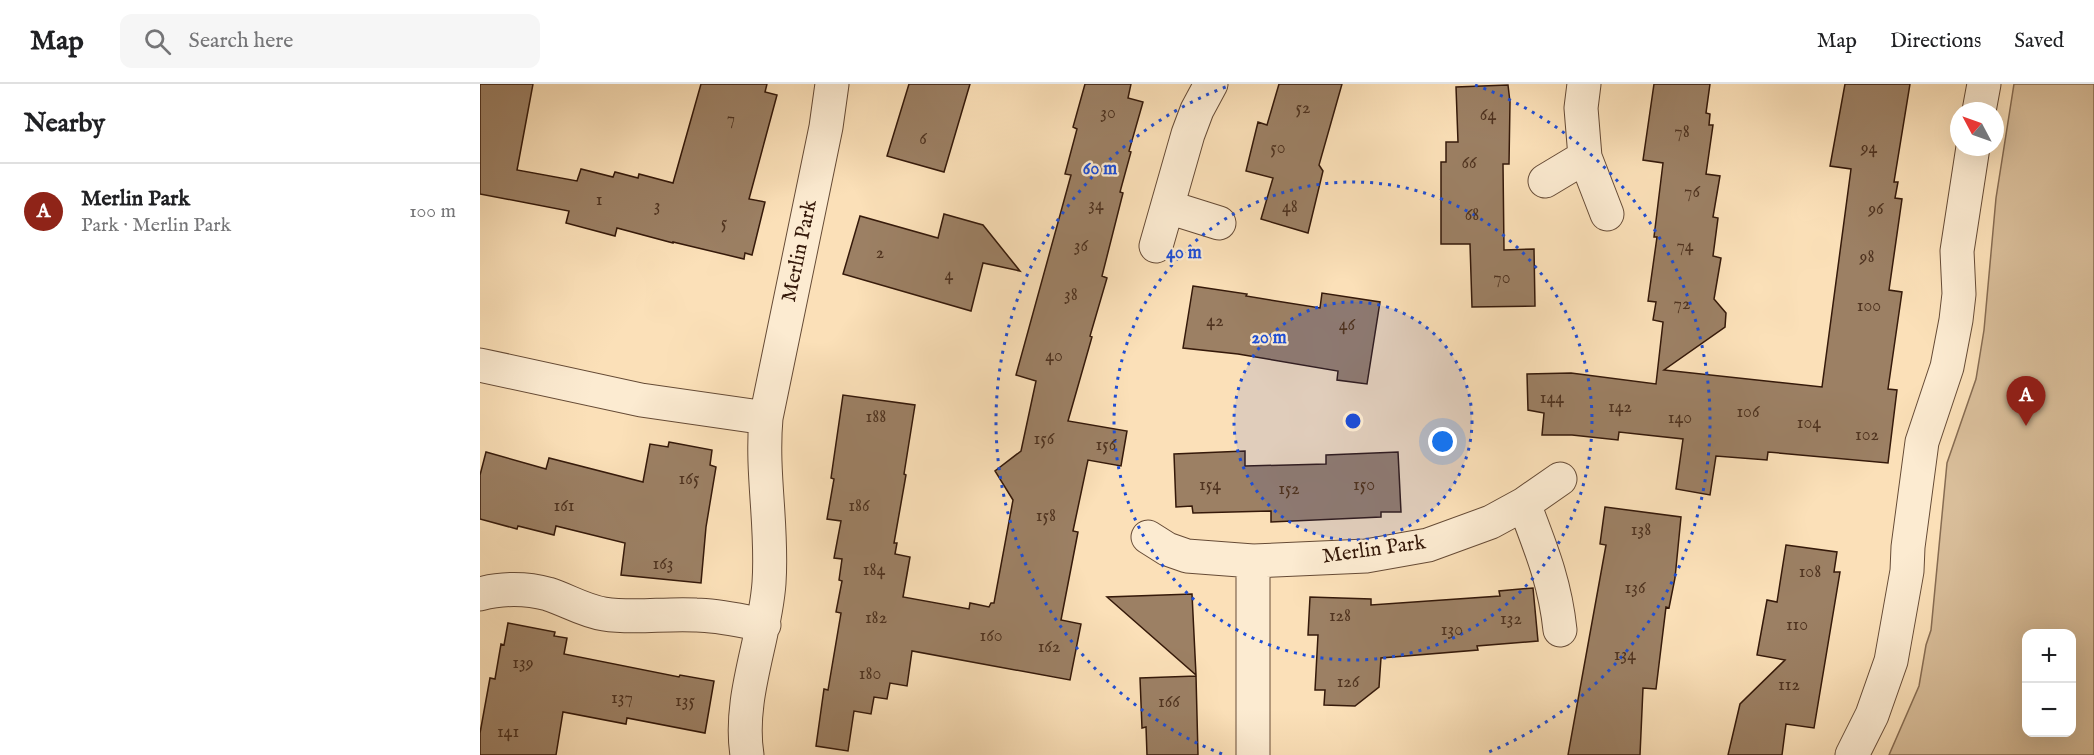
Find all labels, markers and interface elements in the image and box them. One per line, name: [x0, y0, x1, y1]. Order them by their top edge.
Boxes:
search box: [120, 14, 540, 68]
text: Map: [30, 24, 84, 59]
icon: search: [141, 25, 174, 58]
text: Search here: [189, 27, 293, 55]
text: Map: [1817, 28, 1857, 55]
text: Directions: [1890, 28, 1981, 55]
text: Saved: [2014, 28, 2064, 55]
house number: 52: [1296, 97, 1310, 120]
house number: 30: [1100, 102, 1116, 125]
north arrow: [1950, 102, 2004, 156]
house number: 64: [1480, 104, 1496, 127]
text: Nearby: [24, 107, 105, 140]
house number: 7: [727, 108, 735, 131]
house number: 78: [1674, 121, 1690, 144]
house number: 6: [919, 128, 927, 151]
house number: 50: [1270, 137, 1286, 160]
house number: 94: [1860, 137, 1877, 160]
house number: 66: [1461, 152, 1477, 175]
text: 60 m: [1083, 158, 1117, 181]
house number: 76: [1684, 181, 1700, 204]
text: Merlin Park: [81, 185, 190, 213]
house number: 1: [596, 189, 602, 212]
house number: 34: [1088, 194, 1104, 217]
house number: 3: [654, 195, 660, 218]
house number: 48: [1282, 196, 1298, 219]
street label: Merlin Park: [776, 197, 824, 305]
house number: 96: [1867, 198, 1884, 221]
text: A: [37, 199, 50, 224]
text: 100 m: [409, 199, 456, 224]
house number: 68: [1465, 204, 1479, 227]
house number: 5: [721, 212, 728, 235]
text: Park · Merlin Park: [81, 213, 231, 238]
house number: 36: [1074, 235, 1089, 258]
house number: 74: [1676, 235, 1694, 258]
house number: 2: [876, 242, 884, 265]
text: 40 m: [1166, 242, 1202, 265]
house number: 98: [1859, 246, 1874, 269]
house number: 4: [945, 264, 954, 287]
house number: 70: [1493, 267, 1511, 290]
house number: 38: [1064, 284, 1078, 307]
house number: 72: [1674, 293, 1690, 316]
house number: 100: [1857, 295, 1881, 318]
house number: 42: [1206, 310, 1224, 333]
house number: 46: [1339, 314, 1356, 337]
text: 20 m: [1251, 327, 1287, 350]
house number: 40: [1045, 345, 1063, 368]
pin: A: [2006, 376, 2046, 426]
house number: 144: [1540, 387, 1564, 410]
house number: 142: [1608, 396, 1632, 419]
house number: 106: [1736, 401, 1760, 424]
house number: 188: [866, 406, 886, 429]
house number: 140: [1668, 407, 1692, 430]
centre of rings: [1343, 411, 1363, 431]
house number: 104: [1797, 412, 1821, 435]
house number: 102: [1855, 424, 1879, 447]
your location: [1428, 427, 1457, 456]
house number: 156: [1034, 428, 1055, 451]
house number: 156: [1096, 434, 1117, 457]
house number: 165: [679, 468, 700, 491]
house number: 154: [1199, 474, 1221, 497]
house number: 150: [1353, 474, 1375, 497]
house number: 152: [1278, 478, 1300, 501]
house number: 161: [554, 495, 574, 518]
house number: 186: [848, 495, 870, 518]
house number: 158: [1036, 505, 1056, 528]
house number: 138: [1631, 519, 1651, 542]
street label: Merlin Park: [1321, 529, 1428, 571]
house number: 163: [652, 553, 674, 576]
house number: 184: [863, 559, 885, 582]
house number: 108: [1799, 561, 1821, 584]
house number: 136: [1624, 577, 1646, 600]
house number: 128: [1329, 605, 1351, 628]
house number: 182: [865, 607, 887, 630]
house number: 132: [1500, 608, 1522, 631]
house number: 110: [1786, 614, 1808, 637]
house number: 130: [1441, 619, 1463, 642]
house number: 160: [979, 625, 1003, 648]
map controls: [2022, 629, 2076, 737]
button: +: [2022, 629, 2076, 683]
house number: 162: [1038, 636, 1060, 659]
house number: 134: [1614, 644, 1636, 667]
house number: 139: [512, 652, 534, 675]
house number: 180: [859, 663, 881, 686]
house number: 126: [1337, 671, 1360, 694]
house number: 112: [1778, 674, 1800, 697]
button: −: [2022, 683, 2076, 737]
house number: 137: [611, 687, 633, 710]
house number: 135: [675, 690, 695, 713]
house number: 166: [1158, 691, 1180, 714]
house number: 141: [497, 721, 519, 744]

